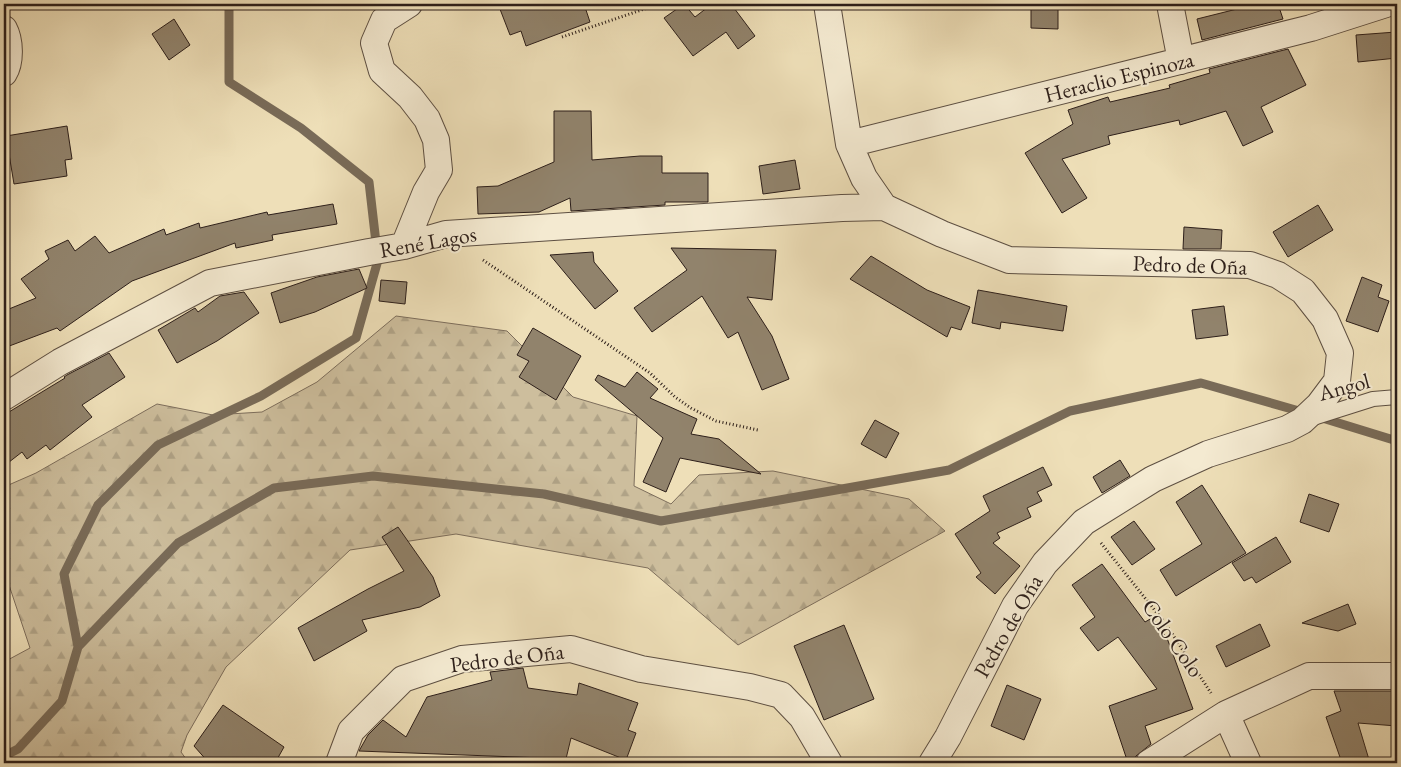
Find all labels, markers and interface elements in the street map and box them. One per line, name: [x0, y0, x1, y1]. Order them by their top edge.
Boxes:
street label: Heraclio Espinoza: [1041, 44, 1197, 110]
street label: René Lagos: [377, 219, 479, 265]
street label: Pedro de Oña: [1132, 249, 1248, 281]
street label: Angol: [1314, 366, 1373, 408]
street label: Pedro de Oña: [967, 569, 1049, 683]
street label: Colo Colo: [1136, 593, 1210, 683]
street label: Pedro de Oña: [448, 637, 566, 679]

